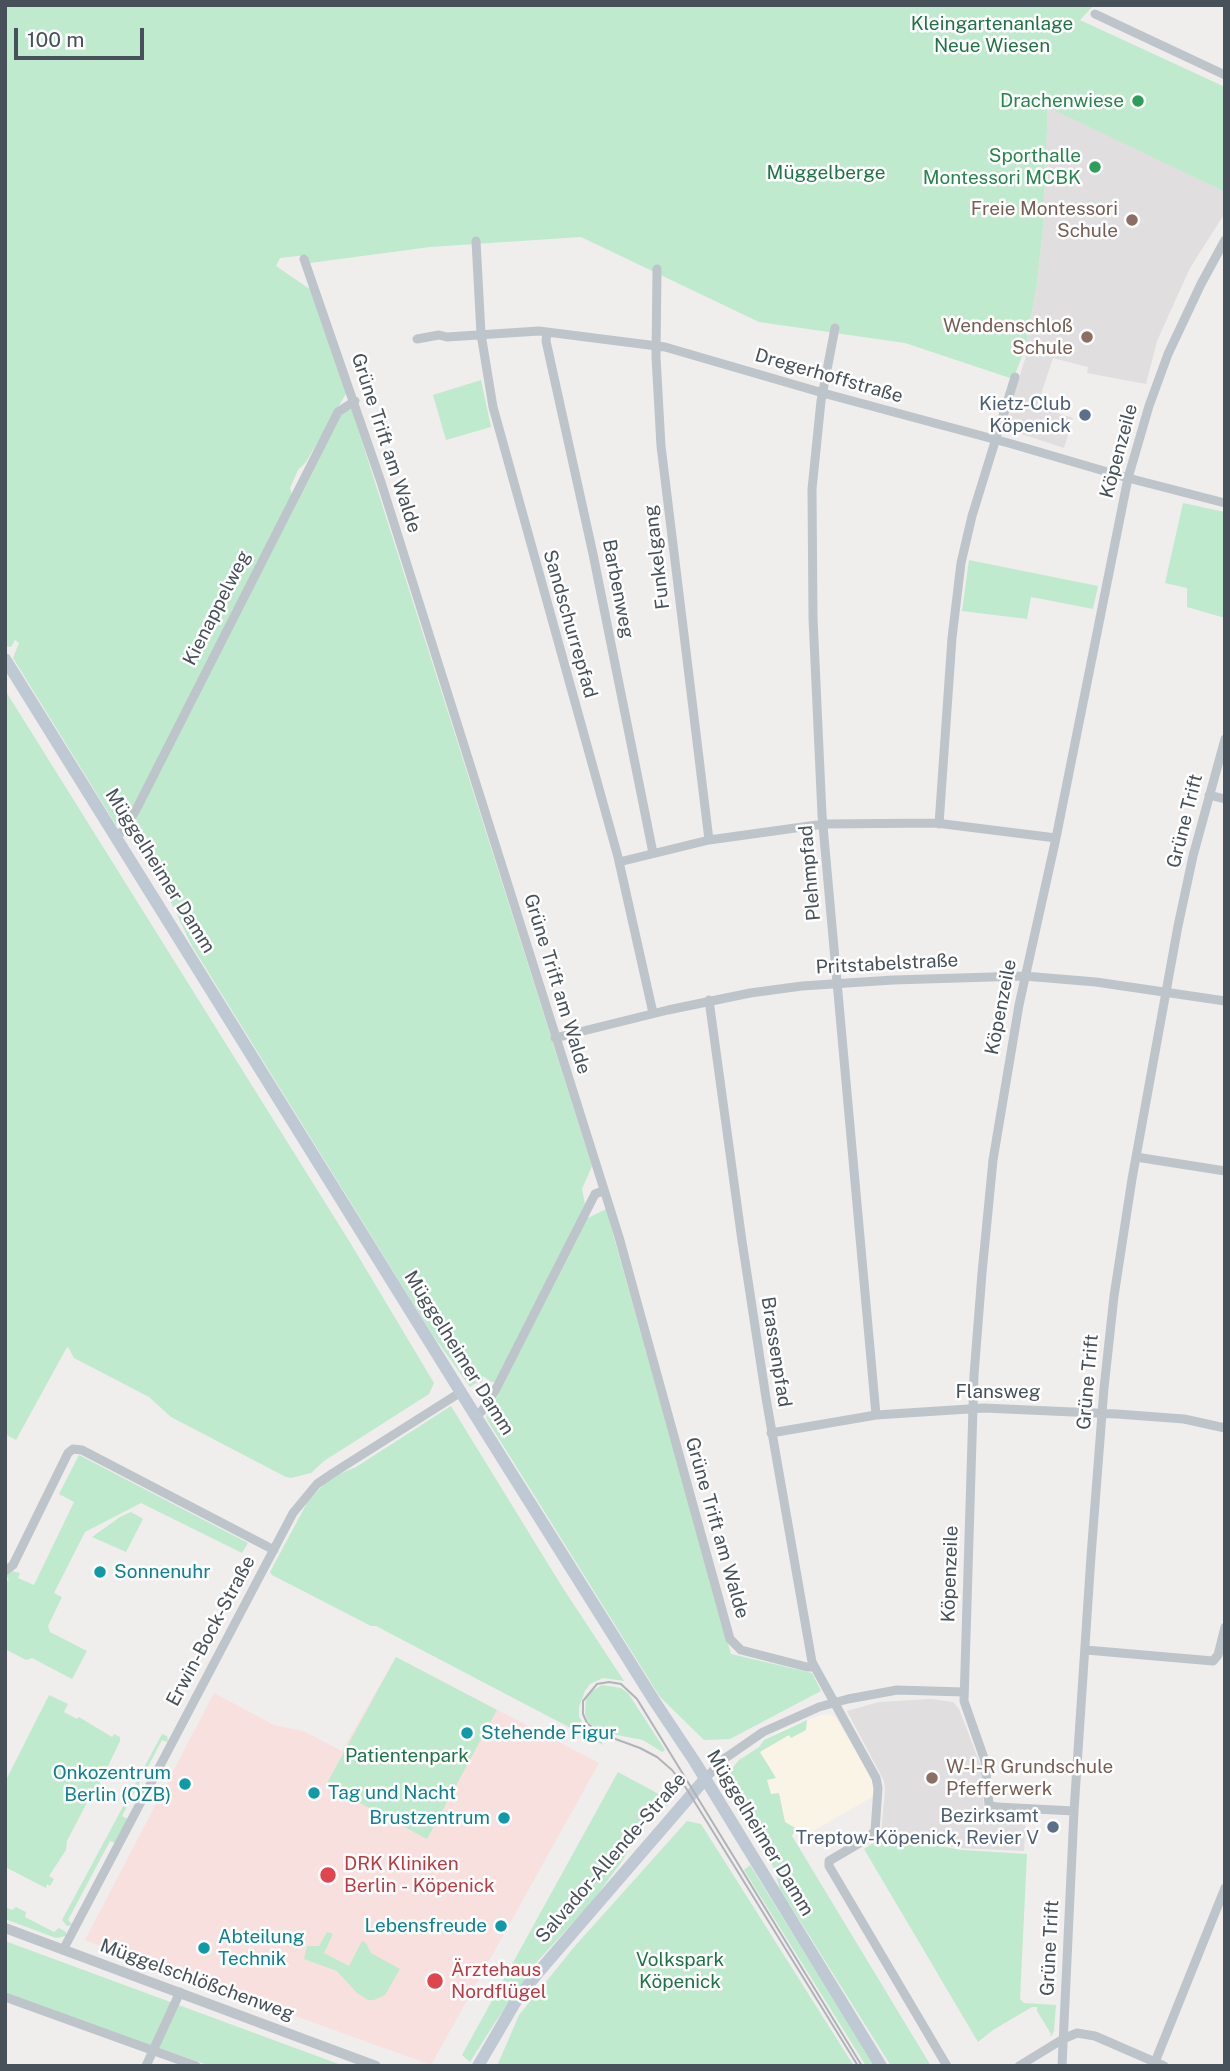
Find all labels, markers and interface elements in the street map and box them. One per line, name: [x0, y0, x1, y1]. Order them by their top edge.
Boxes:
park label: Kleingartenanlage Neue Wiesen: [911, 13, 1073, 57]
scale bar: [18, 14, 147, 58]
text: 100 m: [27, 27, 84, 52]
place label: Drachenwiese: [1000, 90, 1124, 112]
marker: Drachenwiese: [1130, 93, 1146, 109]
place label: Sporthalle Montessori MCBK: [923, 145, 1081, 189]
marker: Sporthalle Montessori MCBK: [1087, 159, 1103, 175]
park label: Müggelberge: [767, 162, 885, 184]
place label: Freie Montessori Schule: [971, 198, 1118, 242]
marker: Freie Montessori Schule: [1124, 212, 1140, 228]
place label: Wendenschloß Schule: [943, 315, 1073, 359]
marker: Wendenschloß Schule: [1079, 329, 1095, 345]
street label: Dregerhoffstraße: [752, 344, 906, 408]
street label: Grüne Trift am Walde: [346, 350, 426, 536]
place label: Kietz-Club Köpenick: [979, 393, 1071, 437]
street label: Köpenzeile: [1095, 401, 1143, 501]
marker: Kietz-Club Köpenick: [1077, 407, 1093, 423]
street label: Funkelgang: [639, 503, 675, 611]
street label: Barbenweg: [597, 537, 639, 641]
street label: Kienappelweg: [178, 547, 256, 669]
street label: Sandschurrepfad: [538, 547, 602, 701]
street label: Grüne Trift: [1162, 772, 1208, 870]
street label: Müggelheimer Damm: [100, 785, 220, 957]
street label: Plehmpfad: [794, 824, 826, 922]
street label: Grüne Trift am Walde: [519, 891, 595, 1077]
street label: Pritstabelstraße: [815, 949, 959, 979]
street label: Köpenzeile: [981, 957, 1021, 1057]
street label: Müggelheimer Damm: [399, 1267, 519, 1439]
street label: Brassenpfad: [756, 1295, 796, 1409]
street label: Grüne Trift: [1072, 1333, 1104, 1431]
street label: Flansweg: [955, 1381, 1041, 1403]
street label: Grüne Trift am Walde: [680, 1435, 754, 1621]
street label: Köpenzeile: [937, 1525, 963, 1623]
street label: Erwin-Bock-Straße: [162, 1552, 260, 1710]
place label: Sonnenuhr: [114, 1561, 211, 1583]
marker: Sonnenuhr: [92, 1564, 108, 1580]
place label: Stehende Figur: [481, 1722, 617, 1744]
marker: Stehende Figur: [459, 1725, 475, 1741]
park label: Patientenpark: [345, 1745, 469, 1767]
street label: Müggelheimer Damm: [701, 1746, 819, 1920]
place label: W-I-R Grundschule Pfefferwerk: [946, 1756, 1113, 1800]
place label: Onkozentrum Berlin (OZB): [53, 1762, 171, 1806]
street label: Salvador-Allende-Straße: [531, 1768, 691, 1948]
marker: W-I-R Grundschule Pfefferwerk: [924, 1770, 940, 1786]
marker: Onkozentrum Berlin (OZB): [177, 1776, 193, 1792]
place label: Tag und Nacht: [328, 1782, 456, 1804]
marker: Tag und Nacht: [306, 1785, 322, 1801]
place label: Bezirksamt Treptow-Köpenick, Revier V: [796, 1805, 1039, 1849]
place label: Brustzentrum: [369, 1807, 490, 1829]
marker: Brustzentrum: [496, 1810, 512, 1826]
marker: Bezirksamt Treptow-Köpenick, Revier V: [1045, 1819, 1061, 1835]
place label: DRK Kliniken Berlin - Köpenick: [344, 1853, 495, 1897]
marker: DRK Kliniken Berlin - Köpenick: [318, 1865, 338, 1885]
street label: Grüne Trift: [1036, 1899, 1064, 1997]
place label: Lebensfreude: [364, 1915, 487, 1937]
marker: Lebensfreude: [493, 1918, 509, 1934]
place label: Abteilung Technik: [218, 1926, 305, 1970]
street label: Müggelschlößchenweg: [97, 1934, 297, 2026]
marker: Abteilung Technik: [196, 1940, 212, 1956]
park label: Volkspark Köpenick: [636, 1949, 724, 1993]
place label: Ärztehaus Nordflügel: [451, 1959, 547, 2003]
marker: Ärztehaus Nordflügel: [425, 1971, 445, 1991]

